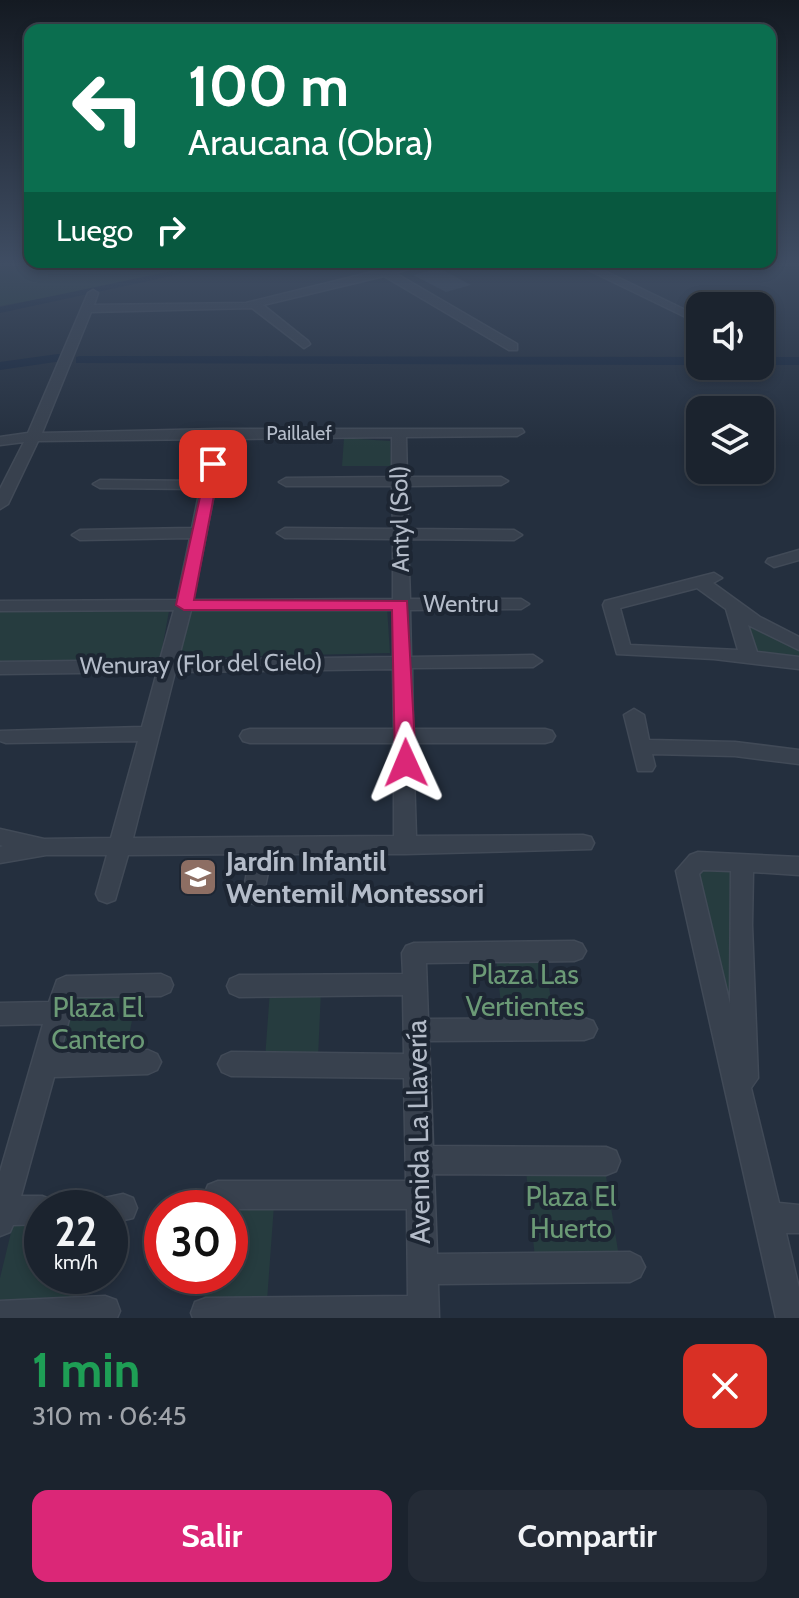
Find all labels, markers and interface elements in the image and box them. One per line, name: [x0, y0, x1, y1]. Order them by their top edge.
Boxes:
text: 100 m: [188, 52, 349, 120]
icon: left: [56, 56, 160, 160]
text: Araucana (Obra): [188, 120, 434, 164]
icon: right: [149, 208, 193, 252]
text: Luego: [56, 212, 133, 249]
map controls: [686, 292, 774, 484]
button: sound: [686, 292, 774, 380]
button: layers: [686, 396, 774, 484]
street label: Paillalef: [266, 421, 332, 445]
pin: [179, 430, 247, 498]
icon: arrive: [191, 442, 235, 486]
street label: Antyl (Sol): [384, 465, 415, 573]
street label: Wentru: [423, 589, 499, 618]
street label: Wenuray (Flor del Cielo): [79, 647, 323, 680]
position arrow: [364, 721, 448, 805]
place label: Jardín Infantil Wentemil Montessori: [225, 844, 484, 910]
school or university icon: Jardín Infantil Wentemil Montessori: [177, 856, 219, 898]
park label: Plaza Las Vertientes: [466, 957, 584, 1023]
park label: Plaza El Cantero: [51, 990, 145, 1056]
street label: Avenida La Llavería: [399, 1019, 437, 1244]
park label: Plaza El Huerto: [526, 1179, 617, 1245]
speed limit sign: 30: [144, 1190, 248, 1294]
text: 22: [55, 1207, 97, 1256]
text: km/h: [54, 1250, 98, 1274]
text: 1 min: [32, 1341, 140, 1399]
button: close: [683, 1344, 767, 1428]
text: 310 m · 06:45: [32, 1400, 187, 1432]
button: Salir: [32, 1490, 392, 1582]
button: Compartir: [408, 1490, 767, 1582]

